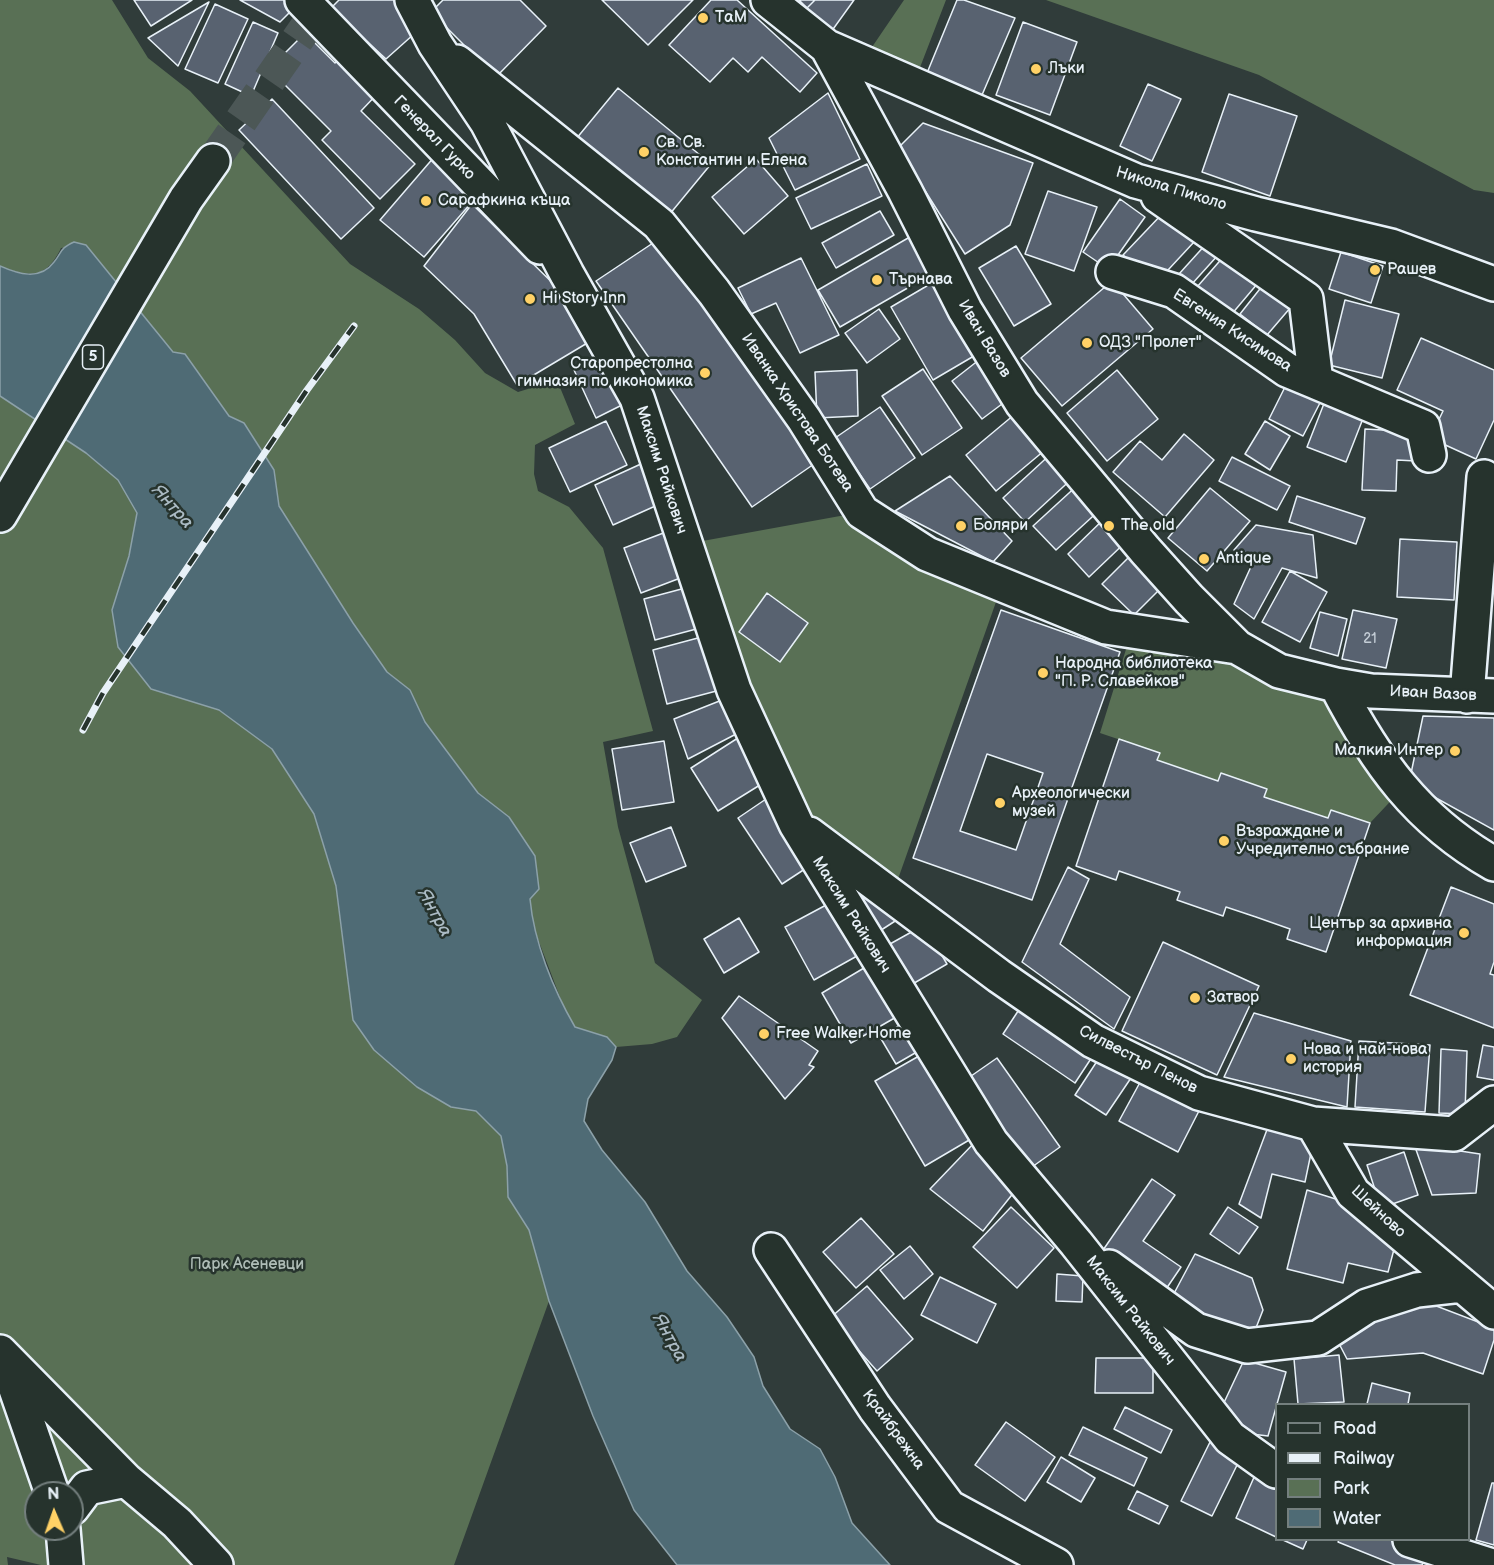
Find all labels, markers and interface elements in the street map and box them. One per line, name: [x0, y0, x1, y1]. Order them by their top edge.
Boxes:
place label: ТаМ: [715, 8, 747, 28]
marker: ТаМ: [696, 11, 710, 25]
place label: Лъки: [1048, 59, 1085, 79]
marker: Лъки: [1029, 62, 1043, 76]
street label: Генерал Гурко: [389, 92, 479, 184]
place label: Св. Св. Константин и Елена: [656, 133, 807, 171]
marker: Св. Св. Константин и Елена: [637, 145, 651, 159]
street label: Никола Пиколо: [1113, 163, 1229, 215]
place label: Сарафкина къща: [438, 191, 571, 211]
marker: Сарафкина къща: [419, 194, 433, 208]
place label: Рашев: [1387, 260, 1436, 280]
marker: Рашев: [1368, 263, 1382, 277]
place label: Търнава: [889, 270, 953, 290]
marker: Търнава: [870, 273, 884, 287]
street label: Евгения Кисимова: [1169, 285, 1295, 377]
place label: Hi Story Inn: [542, 289, 626, 309]
marker: Hi Story Inn: [523, 292, 537, 306]
street label: Иван Вазов: [953, 297, 1015, 381]
street label: Иванка Христова Ботева: [737, 330, 857, 496]
place label: ОДЗ "Пролет": [1099, 333, 1202, 353]
marker: ОДЗ "Пролет": [1080, 336, 1094, 350]
road number: 5: [82, 345, 104, 369]
place label: Старопрестолна гимназия по икономика: [517, 354, 693, 392]
marker: Старопрестолна гимназия по икономика: [698, 366, 712, 380]
street label: Максим Райкович: [631, 404, 691, 536]
water label: Янтра: [147, 480, 197, 534]
place label: Боляри: [973, 516, 1028, 536]
place label: The old: [1121, 516, 1175, 536]
marker: Боляри: [954, 519, 968, 533]
marker: The old: [1102, 519, 1116, 533]
place label: Antique: [1216, 549, 1271, 569]
marker: Antique: [1197, 552, 1211, 566]
house number: 21: [1363, 631, 1377, 647]
place label: Народна библиотека "П. Р. Славейков": [1055, 654, 1212, 692]
marker: Народна библиотека "П. Р. Славейков": [1036, 666, 1050, 680]
street label: Иван Вазов: [1389, 682, 1477, 706]
place label: Малкия Интер: [1334, 741, 1443, 761]
marker: Малкия Интер: [1448, 744, 1462, 758]
place label: Археологически музей: [1012, 784, 1130, 822]
marker: Археологически музей: [993, 796, 1007, 810]
place label: Възраждане и Учредително събрание: [1236, 822, 1409, 860]
marker: Възраждане и Учредително събрание: [1217, 834, 1231, 848]
street label: Максим Райкович: [807, 853, 895, 977]
water label: Янтра: [412, 885, 456, 941]
place label: Център за архивна информация: [1309, 914, 1452, 952]
marker: Център за архивна информация: [1457, 926, 1471, 940]
place label: Затвор: [1207, 988, 1259, 1008]
marker: Затвор: [1188, 991, 1202, 1005]
street label: Силвестър Пенов: [1076, 1022, 1200, 1098]
place label: Free Walker Home: [776, 1024, 911, 1044]
marker: Free Walker Home: [757, 1027, 771, 1041]
place label: Нова и най-нова история: [1303, 1040, 1427, 1078]
marker: Нова и най-нова история: [1284, 1052, 1298, 1066]
street label: Шейново: [1347, 1182, 1409, 1242]
street label: Максим Райкович: [1081, 1252, 1179, 1370]
park label: Парк Асеневци: [190, 1255, 304, 1275]
water label: Янтра: [647, 1310, 691, 1366]
street label: Крайбрежна: [858, 1386, 928, 1474]
legend: [1275, 1403, 1470, 1541]
text: Road: [1333, 1418, 1377, 1439]
text: Railway: [1333, 1448, 1395, 1469]
text: Park: [1333, 1478, 1369, 1499]
north arrow: [24, 1481, 84, 1541]
text: N: [47, 1485, 60, 1504]
text: Water: [1333, 1508, 1381, 1529]

